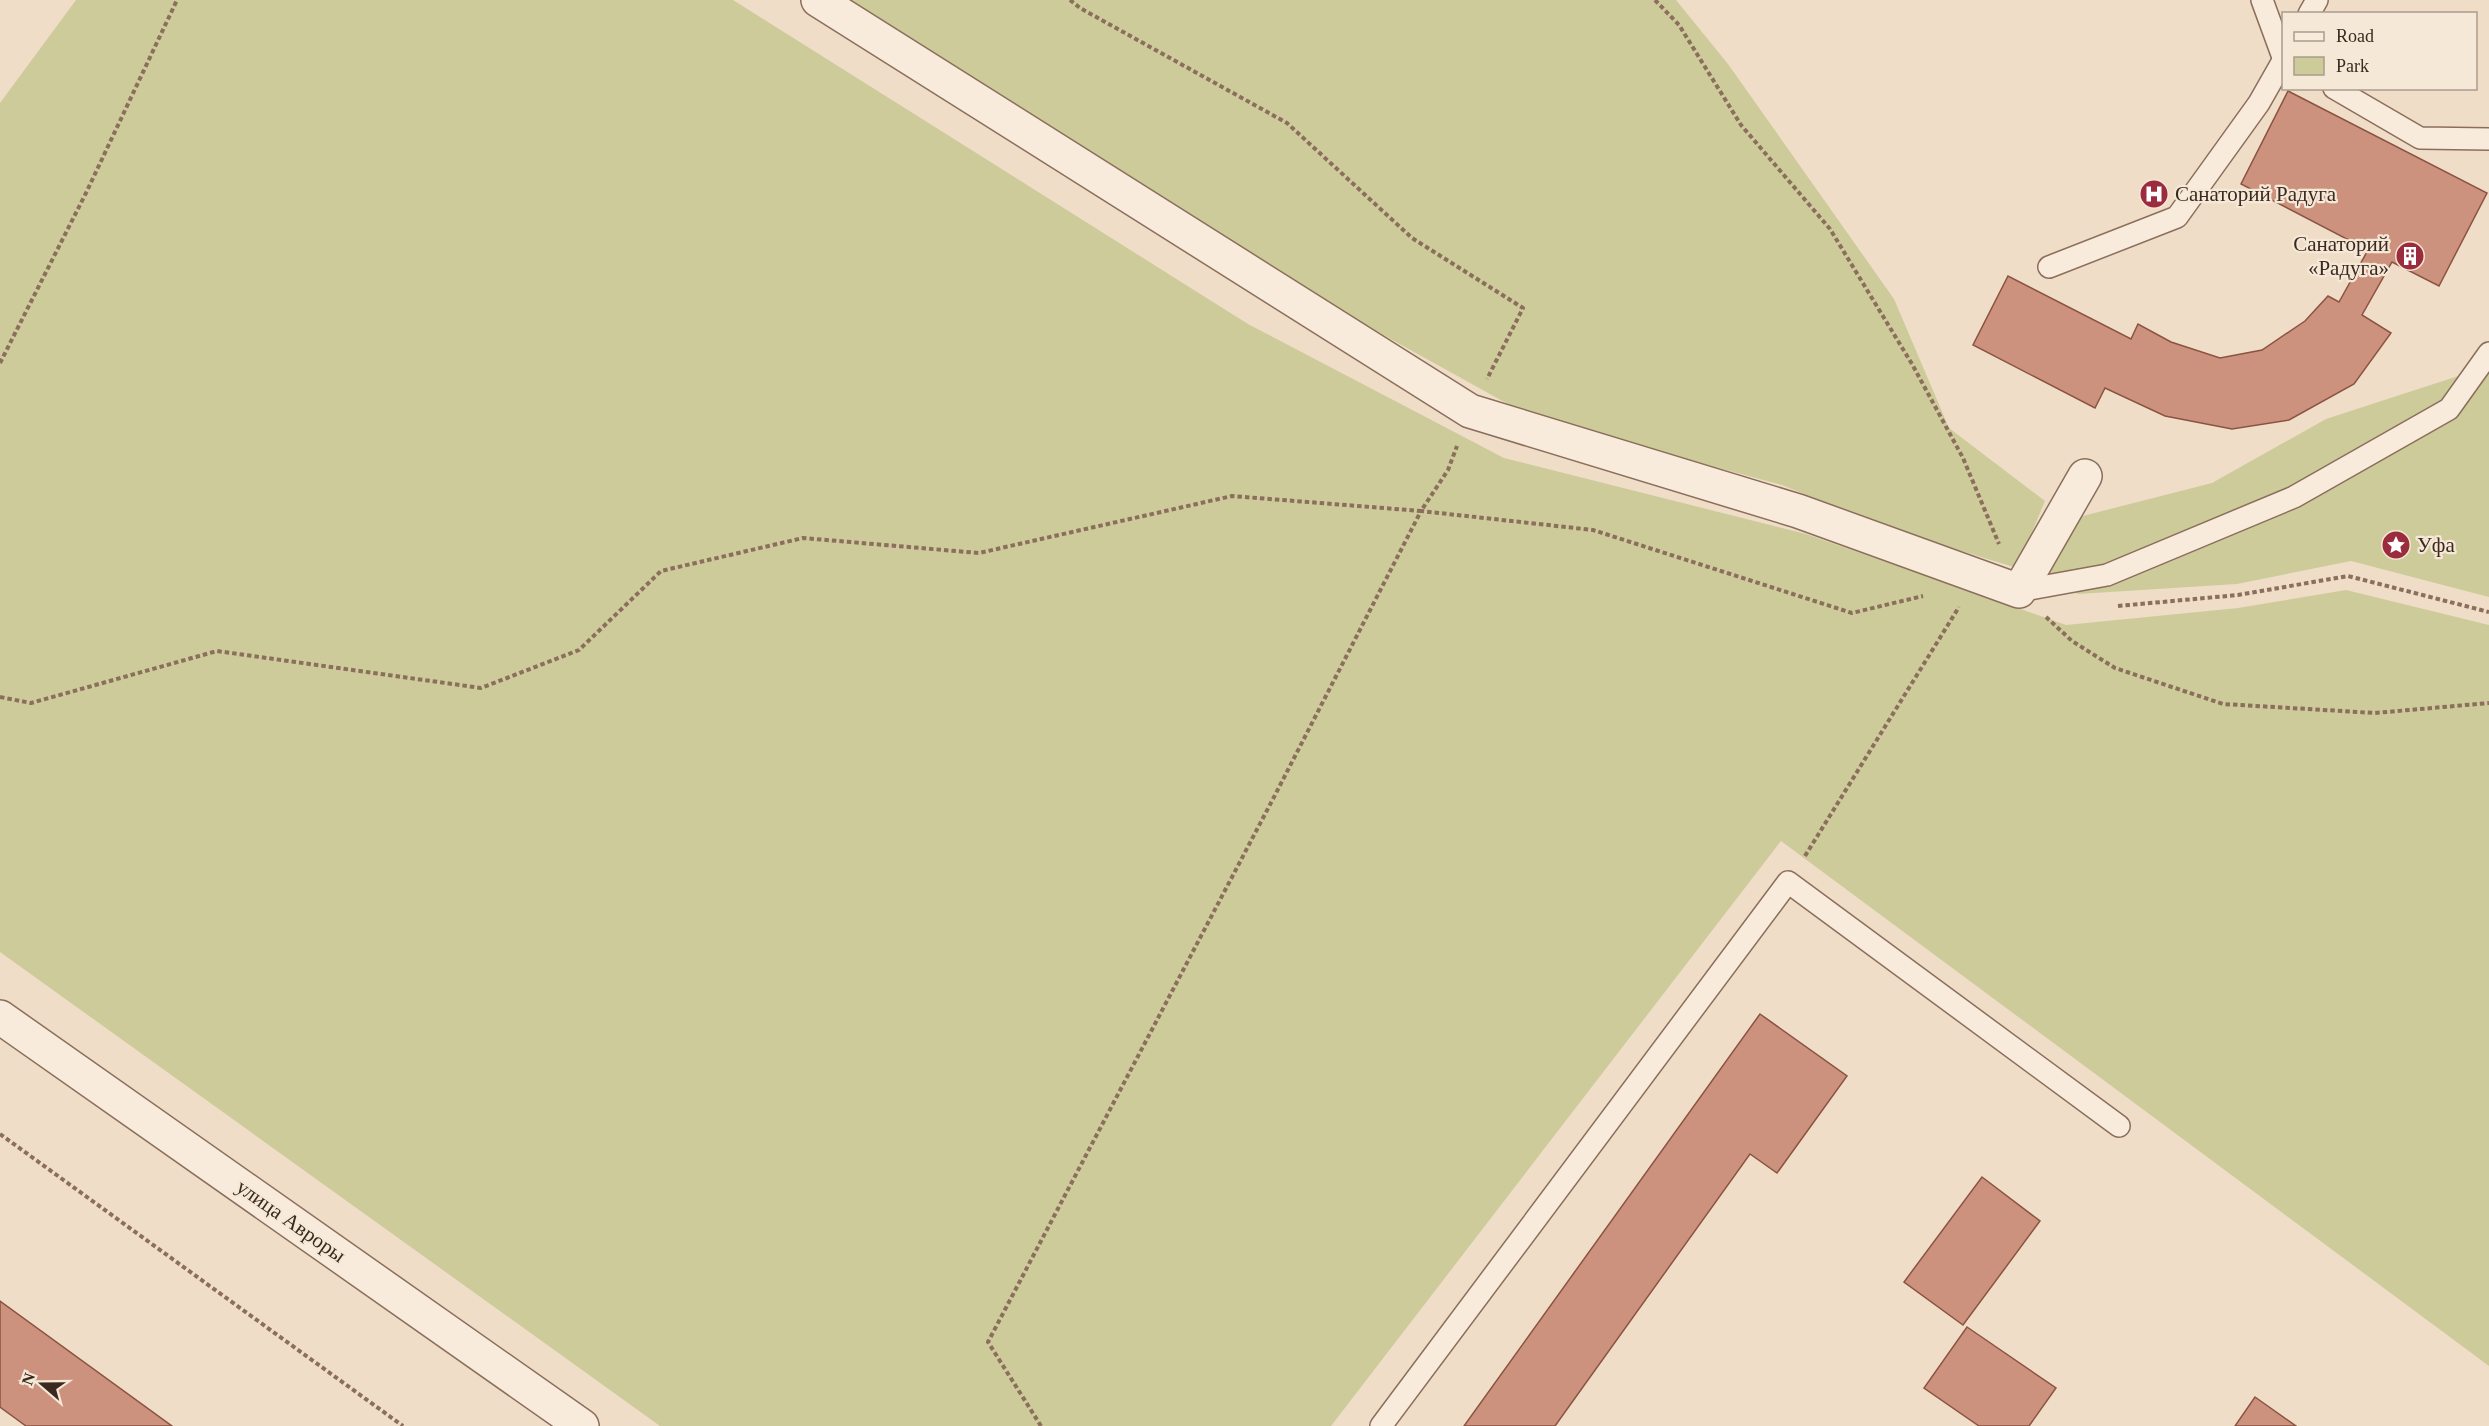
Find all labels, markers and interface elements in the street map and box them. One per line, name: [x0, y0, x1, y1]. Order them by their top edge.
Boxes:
legend: [2282, 12, 2477, 90]
text: Road: [2336, 26, 2374, 46]
text: Park: [2336, 56, 2369, 76]
hospital icon: Санаторий Радуга: [2138, 178, 2170, 210]
place label: Санаторий Радуга: [2175, 182, 2337, 206]
place label: Санаторий «Радуга»: [2293, 232, 2389, 280]
building icon: Санаторий «Радуга»: [2394, 240, 2426, 272]
place icon: Уфа: [2380, 529, 2412, 561]
place label: Уфа: [2417, 533, 2455, 557]
street label: улица Авроры: [232, 1175, 350, 1267]
north arrow: [12, 1354, 72, 1414]
text: N: [18, 1370, 38, 1387]

